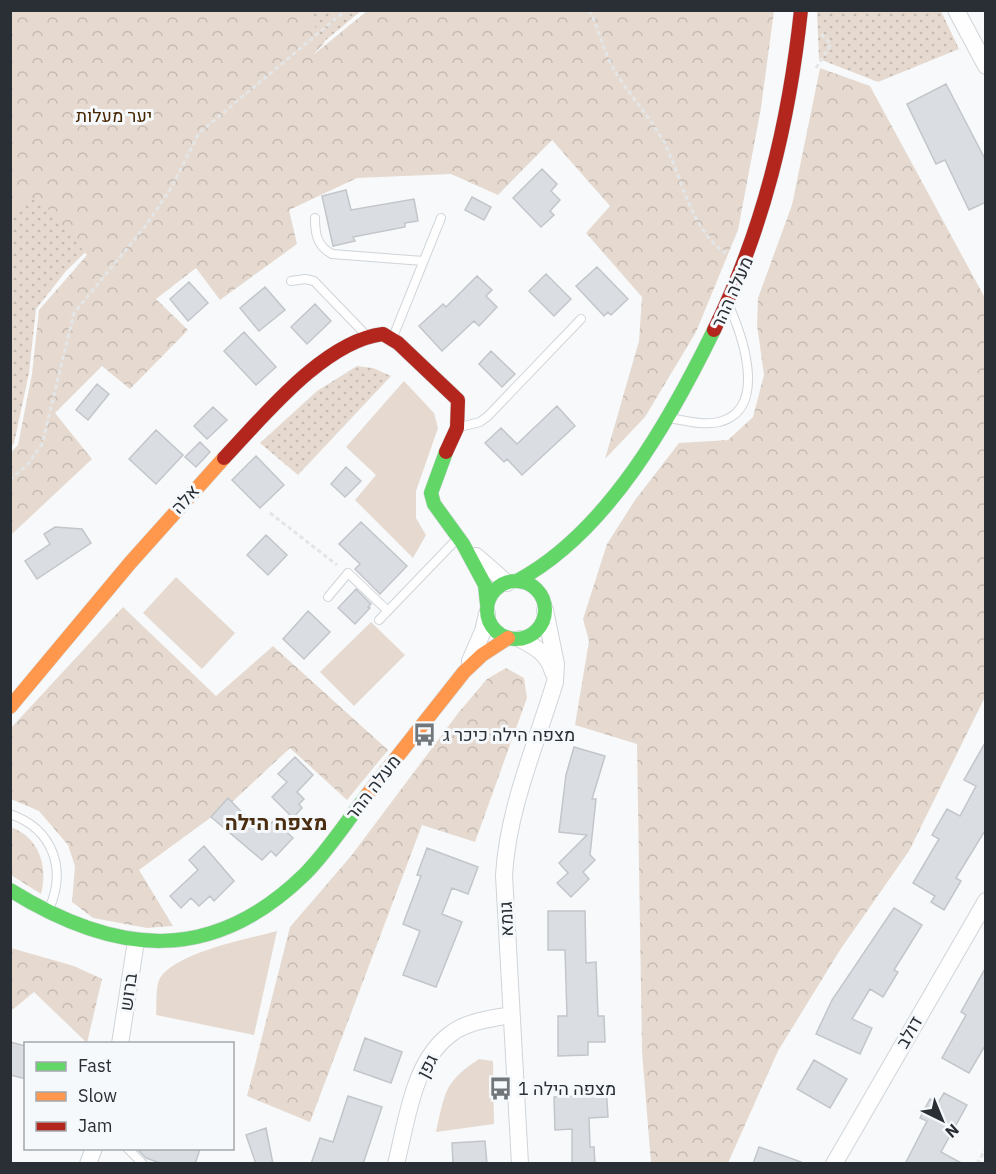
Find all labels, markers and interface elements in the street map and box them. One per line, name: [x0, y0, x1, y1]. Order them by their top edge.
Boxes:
park label: יער מעלות: [76, 104, 152, 127]
street label: מעלה ההר: [706, 253, 758, 331]
street label: אלה: [166, 480, 204, 518]
bus stop icon: מצפה הילה כיכר ג: [412, 721, 438, 747]
place label: מצפה הילה כיכר ג: [443, 723, 575, 746]
street label: מעלה ההר: [341, 750, 405, 824]
district label: מצפה הילה: [225, 808, 327, 836]
street label: גומא: [494, 901, 518, 937]
street label: ברוש: [114, 971, 142, 1012]
street label: דולב: [891, 1012, 927, 1052]
legend: [24, 1042, 234, 1150]
street label: גפן: [411, 1050, 443, 1082]
text: Fast: [78, 1054, 112, 1077]
bus stop icon: מצפה הילה 1: [487, 1075, 513, 1101]
place label: מצפה הילה 1: [518, 1077, 616, 1100]
text: Slow: [78, 1084, 117, 1107]
north arrow: [912, 1090, 972, 1150]
text: Jam: [78, 1114, 113, 1137]
text: N: [941, 1120, 963, 1142]

